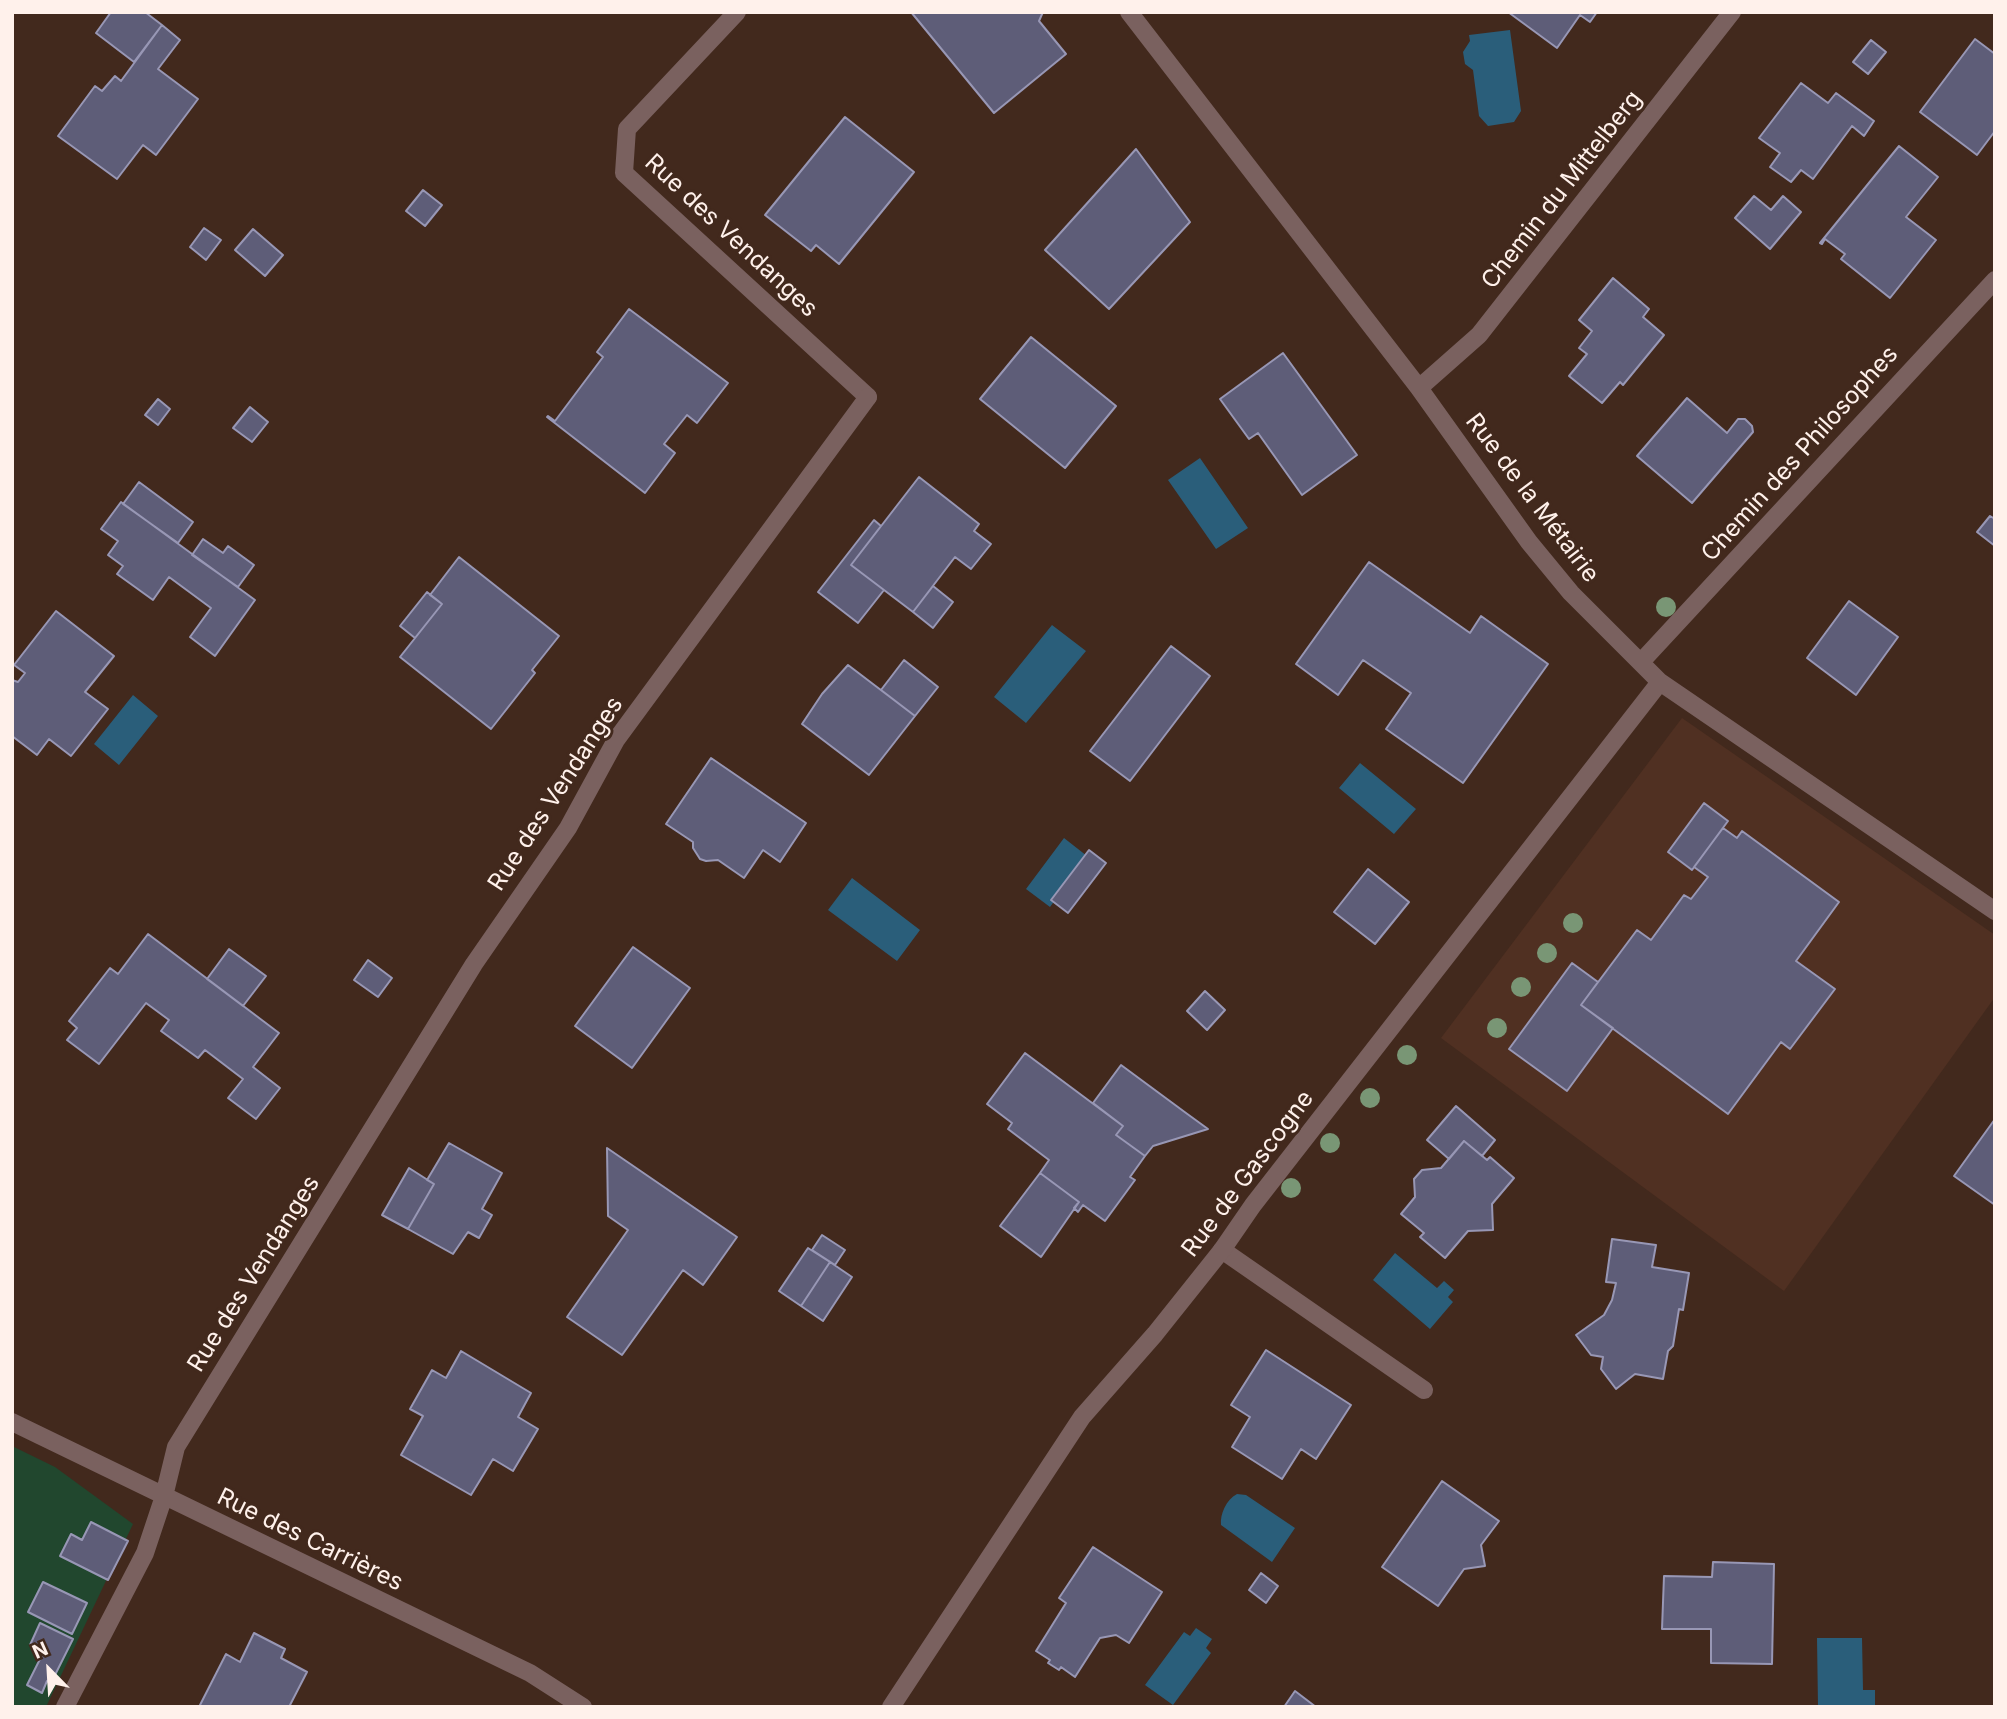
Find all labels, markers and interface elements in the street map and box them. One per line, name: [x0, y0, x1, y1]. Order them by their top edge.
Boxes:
street label: Chemin du Mittelberg: [1476, 85, 1648, 295]
street label: Rue des Vendanges: [639, 148, 823, 324]
street label: Chemin des Philosophes: [1696, 340, 1904, 568]
street label: Rue de la Métairie: [1459, 408, 1605, 588]
street label: Rue des Vendanges: [482, 692, 630, 896]
street label: Rue de Gascogne: [1176, 1085, 1320, 1263]
street label: Rue des Vendanges: [182, 1171, 326, 1377]
street label: Rue des Carrières: [212, 1482, 408, 1598]
north arrow: [14, 1635, 84, 1705]
text: N: [29, 1637, 52, 1664]

